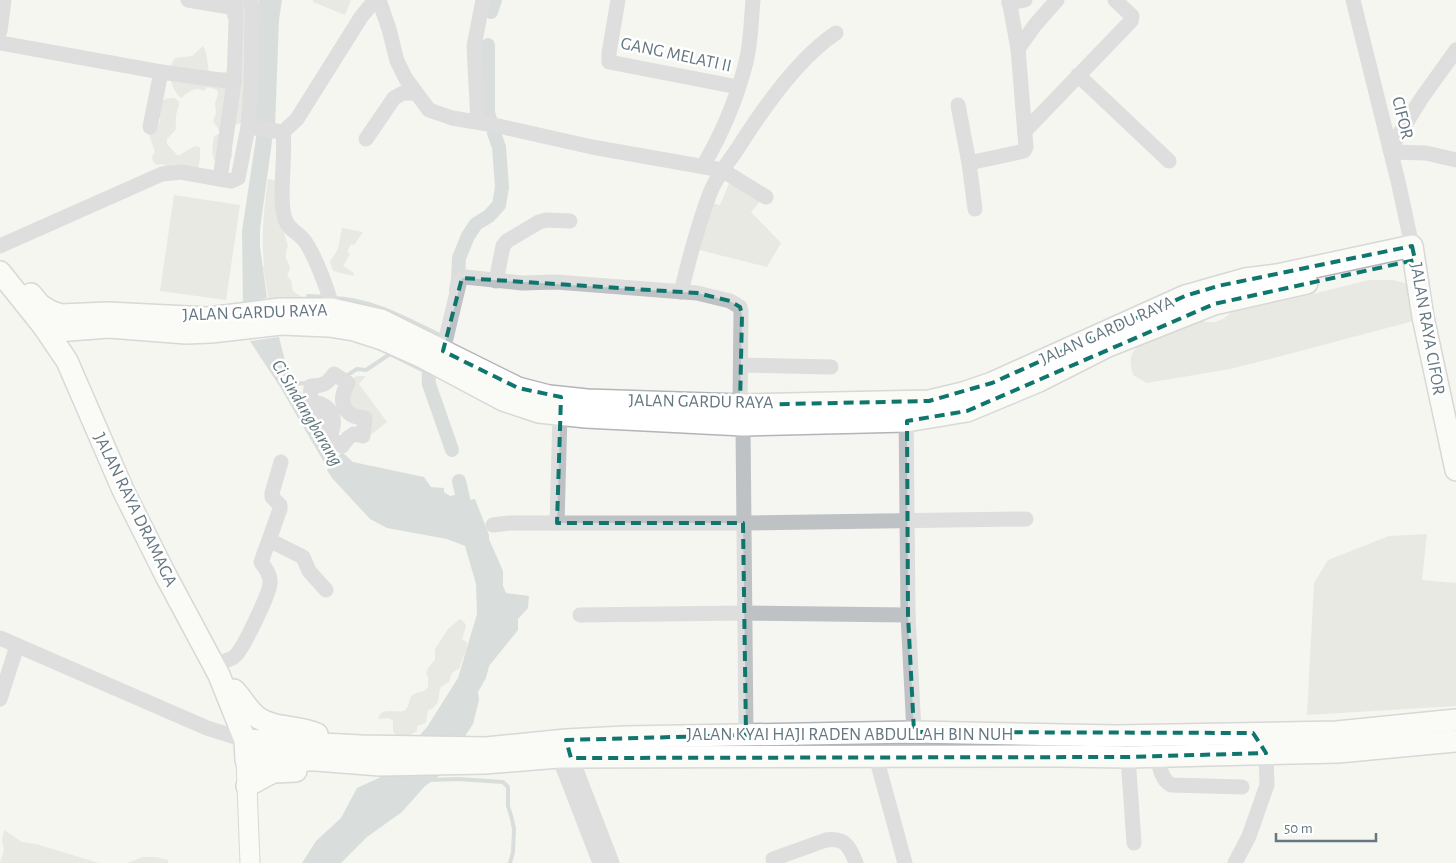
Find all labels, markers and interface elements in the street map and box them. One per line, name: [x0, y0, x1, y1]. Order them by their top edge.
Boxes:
street label: GANG MELATI II: [619, 34, 733, 76]
street label: CIFOR: [1388, 95, 1416, 141]
street label: JALAN RAYA CIFOR: [1406, 261, 1448, 397]
street label: JALAN GARDU RAYA: [1037, 293, 1177, 369]
street label: JALAN GARDU RAYA: [182, 301, 328, 325]
water label: Ci Sindangbarang: [268, 356, 346, 470]
street label: JALAN GARDU RAYA: [628, 392, 774, 412]
street label: JALAN RAYA DRAMAGA: [90, 430, 180, 590]
street label: JALAN KYAI HAJI RADEN ABDULLAH BIN NUH: [686, 726, 1014, 744]
scale bar: [1276, 810, 1376, 842]
text: 50 m: [1284, 821, 1313, 836]

